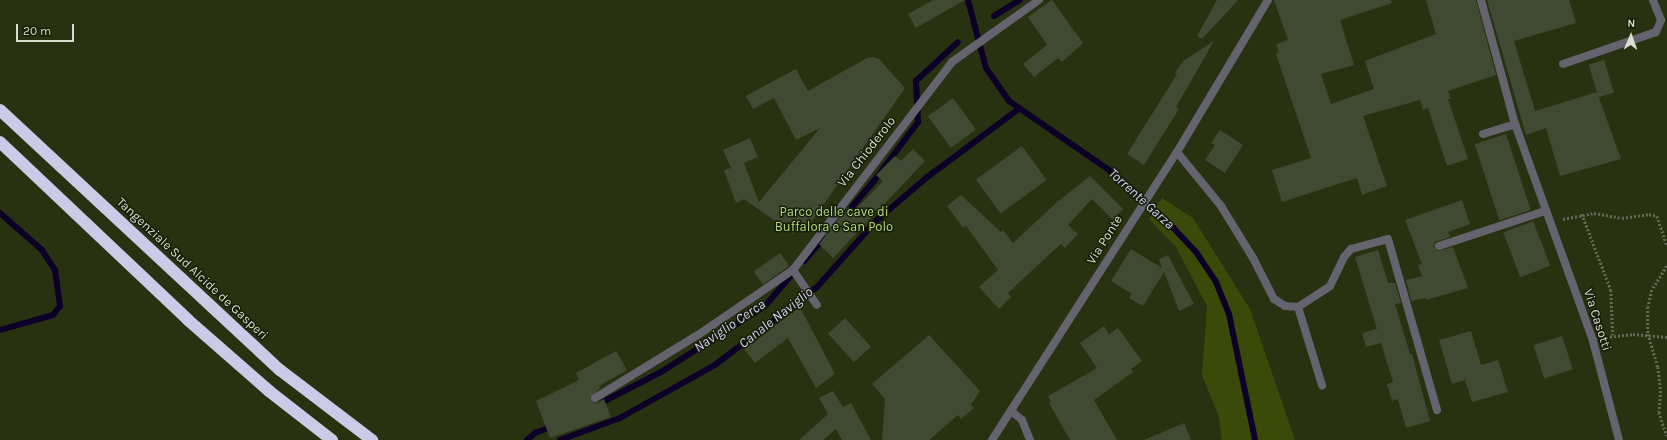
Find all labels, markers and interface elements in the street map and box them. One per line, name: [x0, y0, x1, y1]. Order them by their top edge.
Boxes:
scale bar: [18, 16, 76, 42]
north arrow: [1611, 16, 1651, 56]
text: N: [1627, 17, 1636, 30]
text: 20 m: [23, 24, 51, 38]
street label: Via Chioderolo: [835, 114, 899, 190]
water label: Torrente Garza: [1105, 165, 1177, 233]
street label: Tangenziale Sud Alcide de Gasperi: [113, 195, 271, 343]
park label: Parco delle cave di Buffalora e San Polo: [775, 205, 893, 236]
street label: Via Ponte: [1084, 212, 1126, 268]
water label: Canale Naviglio: [736, 284, 816, 352]
street label: Via Casotti: [1580, 287, 1614, 353]
water label: Naviglio Cerca: [691, 296, 769, 356]

